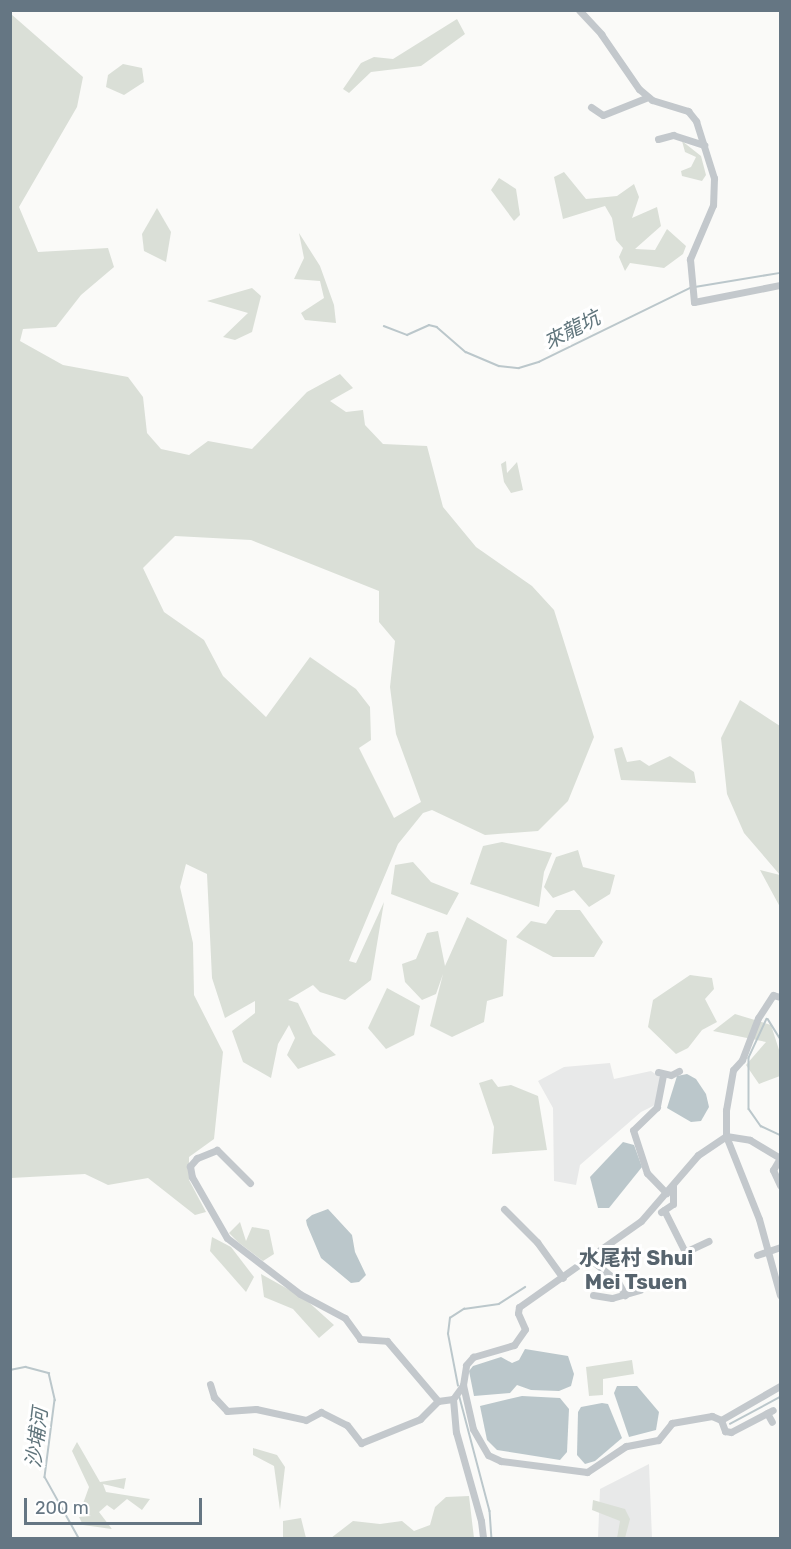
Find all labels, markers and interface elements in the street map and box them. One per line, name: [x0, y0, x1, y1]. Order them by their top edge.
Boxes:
water label: 來龍坑: [540, 306, 604, 354]
district label: 水尾村 Shui Mei Tsuen: [579, 1245, 693, 1295]
water label: 沙埔河: [21, 1407, 53, 1469]
scale bar: [27, 1486, 206, 1524]
text: 200 m: [35, 1497, 89, 1519]

